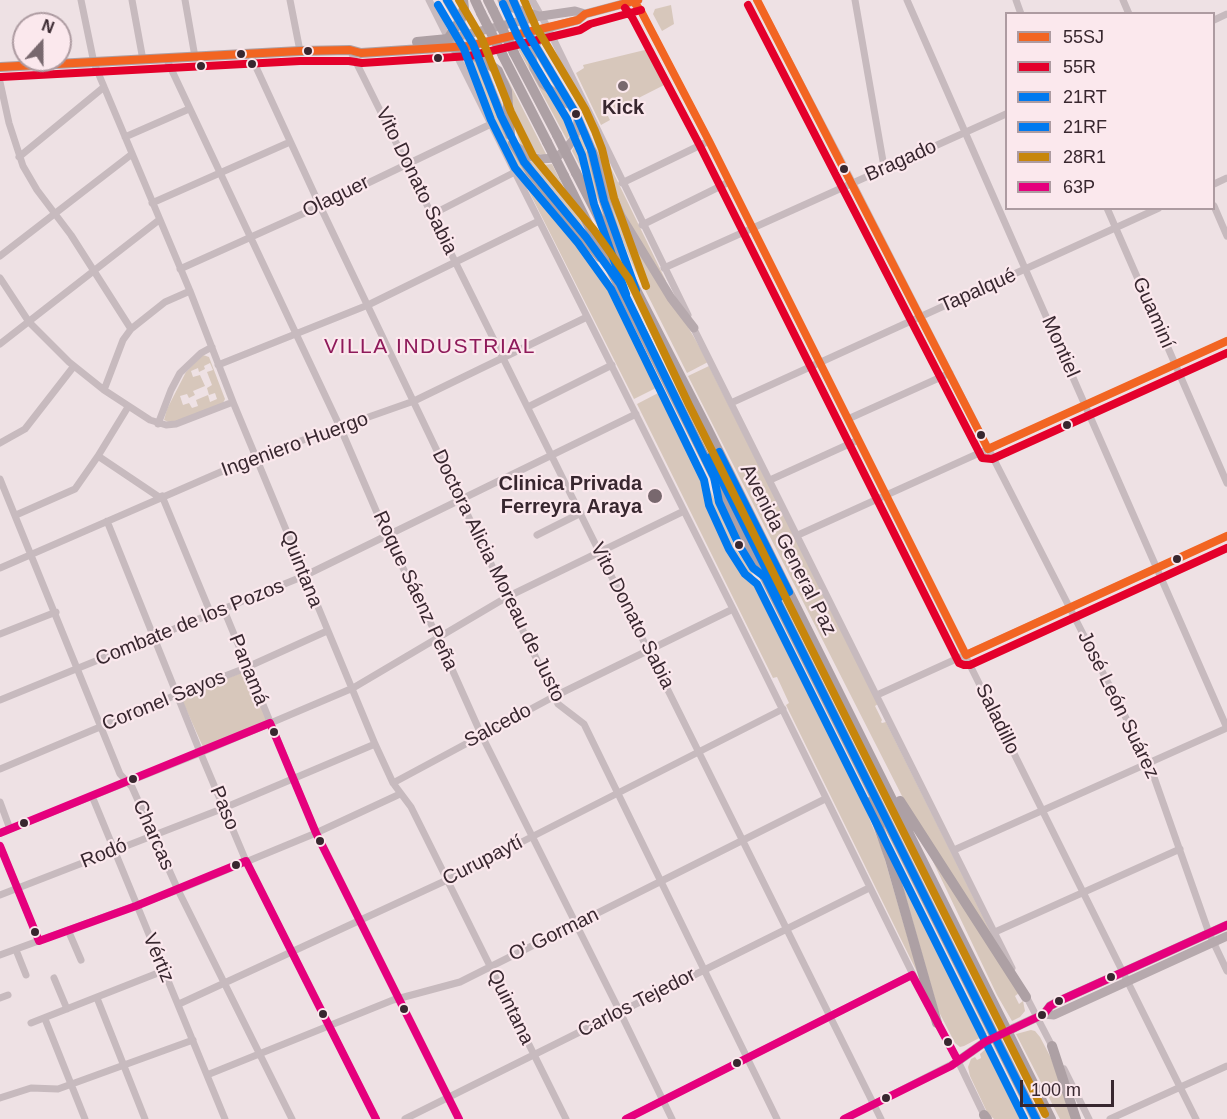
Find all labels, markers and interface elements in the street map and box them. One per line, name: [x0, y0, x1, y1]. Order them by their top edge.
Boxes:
north arrow: [12, 12, 72, 72]
legend: [1005, 12, 1215, 210]
text: N: [39, 17, 56, 37]
text: 55SJ: [1063, 27, 1104, 47]
unlabelled marker: [302, 45, 314, 57]
unlabelled marker: [235, 48, 247, 60]
unlabelled marker: [432, 52, 444, 64]
text: 55R: [1063, 57, 1096, 77]
unlabelled marker: [246, 58, 258, 70]
unlabelled marker: [195, 60, 207, 72]
marker: Kick: [616, 79, 630, 93]
text: 21RT: [1063, 87, 1107, 107]
place label: Kick: [602, 96, 644, 120]
street label: Vito Donato Sabia: [370, 103, 462, 259]
unlabelled marker: [570, 108, 582, 120]
text: 21RF: [1063, 117, 1107, 137]
street label: Bragado: [862, 135, 940, 187]
text: 28R1: [1063, 147, 1106, 167]
unlabelled marker: [838, 163, 850, 175]
street label: Olaguer: [299, 171, 373, 223]
text: 63P: [1063, 177, 1095, 197]
street label: Tapalqué: [936, 264, 1020, 318]
street label: Guaminí: [1127, 274, 1179, 352]
street label: Montiel: [1036, 313, 1084, 381]
district label: VILLA INDUSTRIAL: [324, 334, 536, 360]
street label: Ingeniero Huergo: [218, 407, 372, 483]
unlabelled marker: [1061, 419, 1073, 431]
unlabelled marker: [975, 429, 987, 441]
street label: Doctora Alicia Moreau de Justo: [426, 446, 570, 706]
street label: Avenida General Paz: [734, 461, 842, 639]
place label: Clinica Privada Ferreyra Araya: [499, 472, 642, 519]
marker: Clinica Privada Ferreyra Araya: [646, 487, 664, 505]
street label: Roque Sáenz Peña: [367, 507, 463, 675]
street label: Quintana: [275, 527, 327, 611]
street label: Vito Donato Sabia: [585, 539, 679, 693]
unlabelled marker: [733, 539, 745, 551]
unlabelled marker: [1171, 553, 1183, 565]
street label: Combate de los Pozos: [92, 574, 288, 672]
street label: José León Suárez: [1072, 627, 1164, 783]
street label: Panamá: [223, 631, 273, 709]
street label: Coronel Sayos: [99, 665, 229, 737]
street label: Saladillo: [970, 680, 1024, 758]
street label: Salcedo: [460, 698, 536, 754]
unlabelled marker: [268, 726, 280, 738]
unlabelled marker: [127, 773, 139, 785]
street label: Paso: [204, 782, 244, 834]
street label: Charcas: [127, 796, 179, 874]
unlabelled marker: [18, 817, 30, 829]
street label: Curupaytí: [439, 831, 527, 891]
street label: Rodó: [77, 834, 131, 874]
unlabelled marker: [314, 835, 326, 847]
unlabelled marker: [230, 859, 242, 871]
street label: O' Gorman: [505, 903, 603, 967]
unlabelled marker: [29, 926, 41, 938]
street label: Vértiz: [137, 930, 179, 986]
street label: Carlos Tejedor: [574, 963, 700, 1043]
street label: Quintana: [481, 965, 539, 1049]
unlabelled marker: [1105, 971, 1117, 983]
unlabelled marker: [1053, 995, 1065, 1007]
unlabelled marker: [398, 1003, 410, 1015]
unlabelled marker: [317, 1008, 329, 1020]
unlabelled marker: [1036, 1009, 1048, 1021]
unlabelled marker: [942, 1036, 954, 1048]
unlabelled marker: [731, 1057, 743, 1069]
scale bar: [1023, 1068, 1118, 1106]
text: 100 m: [1031, 1080, 1081, 1100]
unlabelled marker: [880, 1092, 892, 1104]

